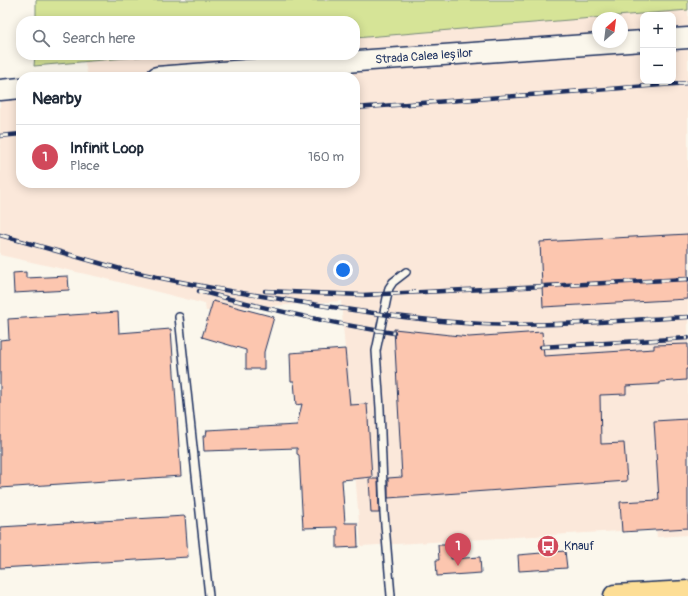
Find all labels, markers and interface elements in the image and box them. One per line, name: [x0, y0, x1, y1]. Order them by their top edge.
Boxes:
north arrow: [592, 12, 628, 48]
map controls: [640, 12, 676, 84]
button: +: [640, 12, 676, 48]
search box: [16, 16, 360, 60]
icon: search: [30, 27, 52, 49]
text: Search here: [62, 29, 135, 48]
street label: Strada Calea Ieșilor: [375, 46, 474, 67]
button: −: [640, 48, 676, 84]
text: Nearby: [32, 88, 81, 109]
text: Infinit Loop: [70, 139, 144, 158]
text: 1: [42, 149, 48, 165]
text: 160 m: [308, 149, 344, 165]
text: Place: [70, 158, 99, 174]
your location: [333, 260, 353, 280]
pin: 1: [445, 533, 471, 566]
bus stop icon: Knauf: [535, 533, 561, 559]
place label: Knauf: [564, 539, 594, 554]

